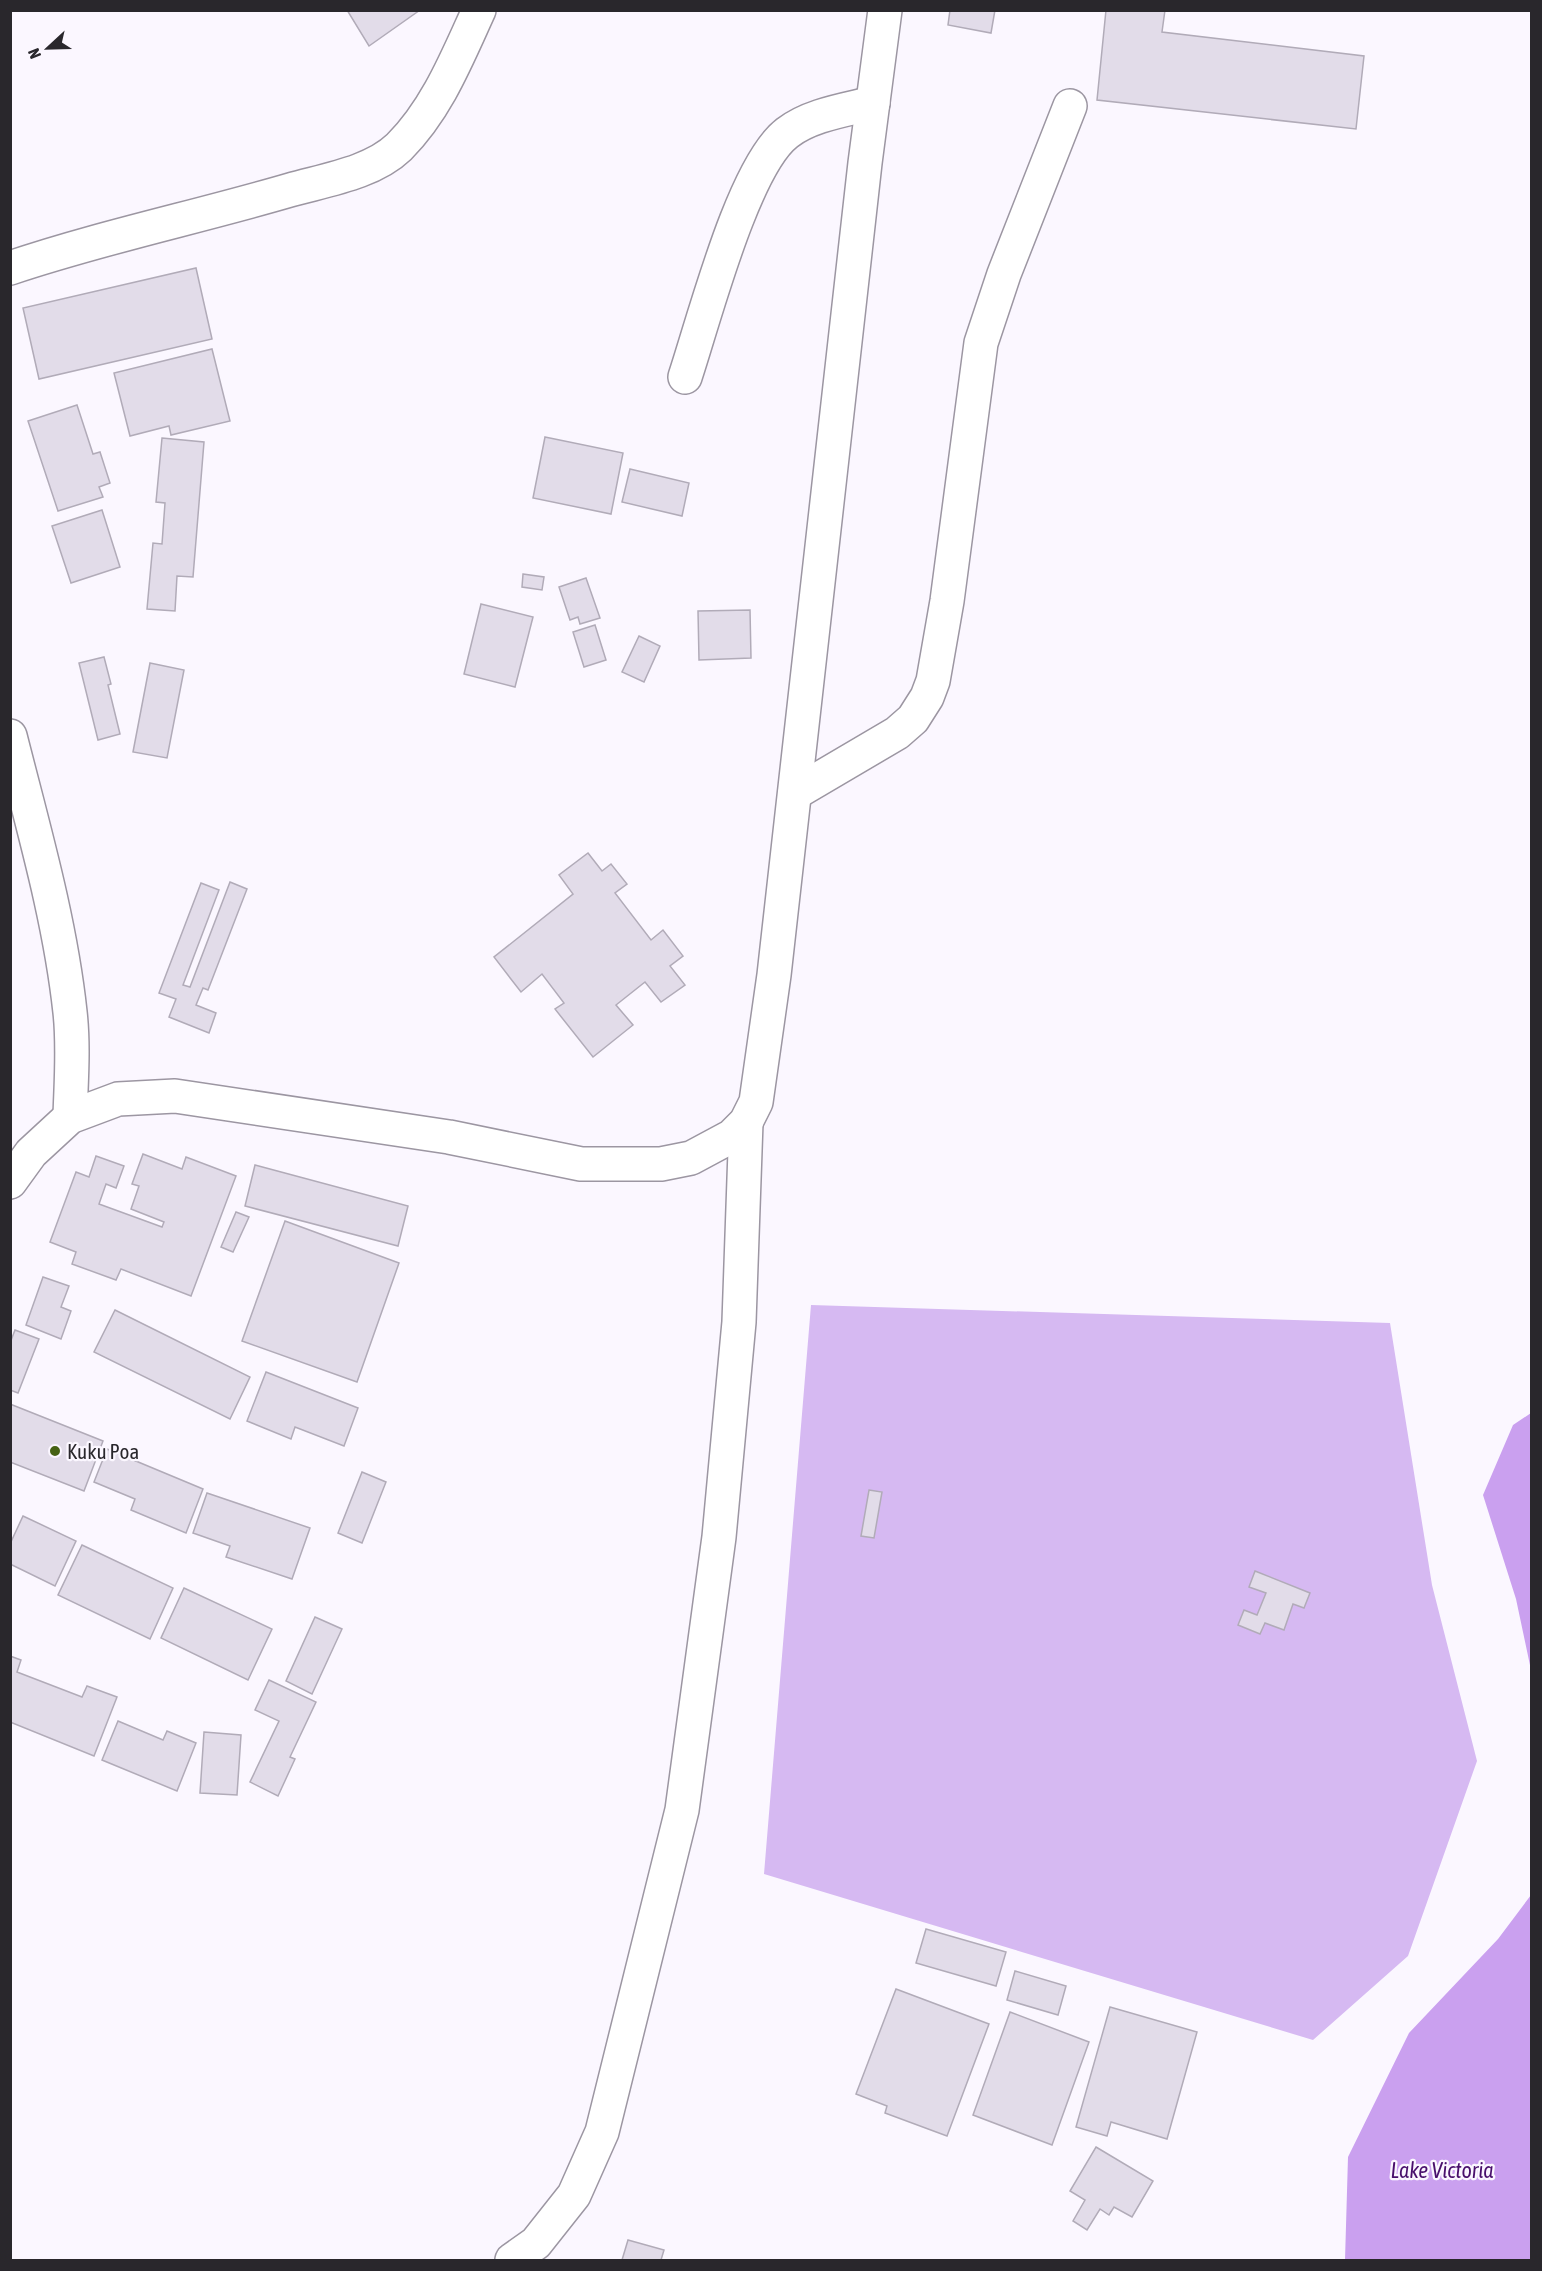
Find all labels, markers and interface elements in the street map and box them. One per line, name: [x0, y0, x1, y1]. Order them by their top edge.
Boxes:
north arrow: [18, 18, 78, 78]
text: N: [24, 46, 44, 61]
place label: Kuku Poa: [67, 1439, 139, 1463]
marker: Kuku Poa: [48, 1444, 62, 1458]
water label: Lake Victoria: [1390, 2157, 1494, 2183]

